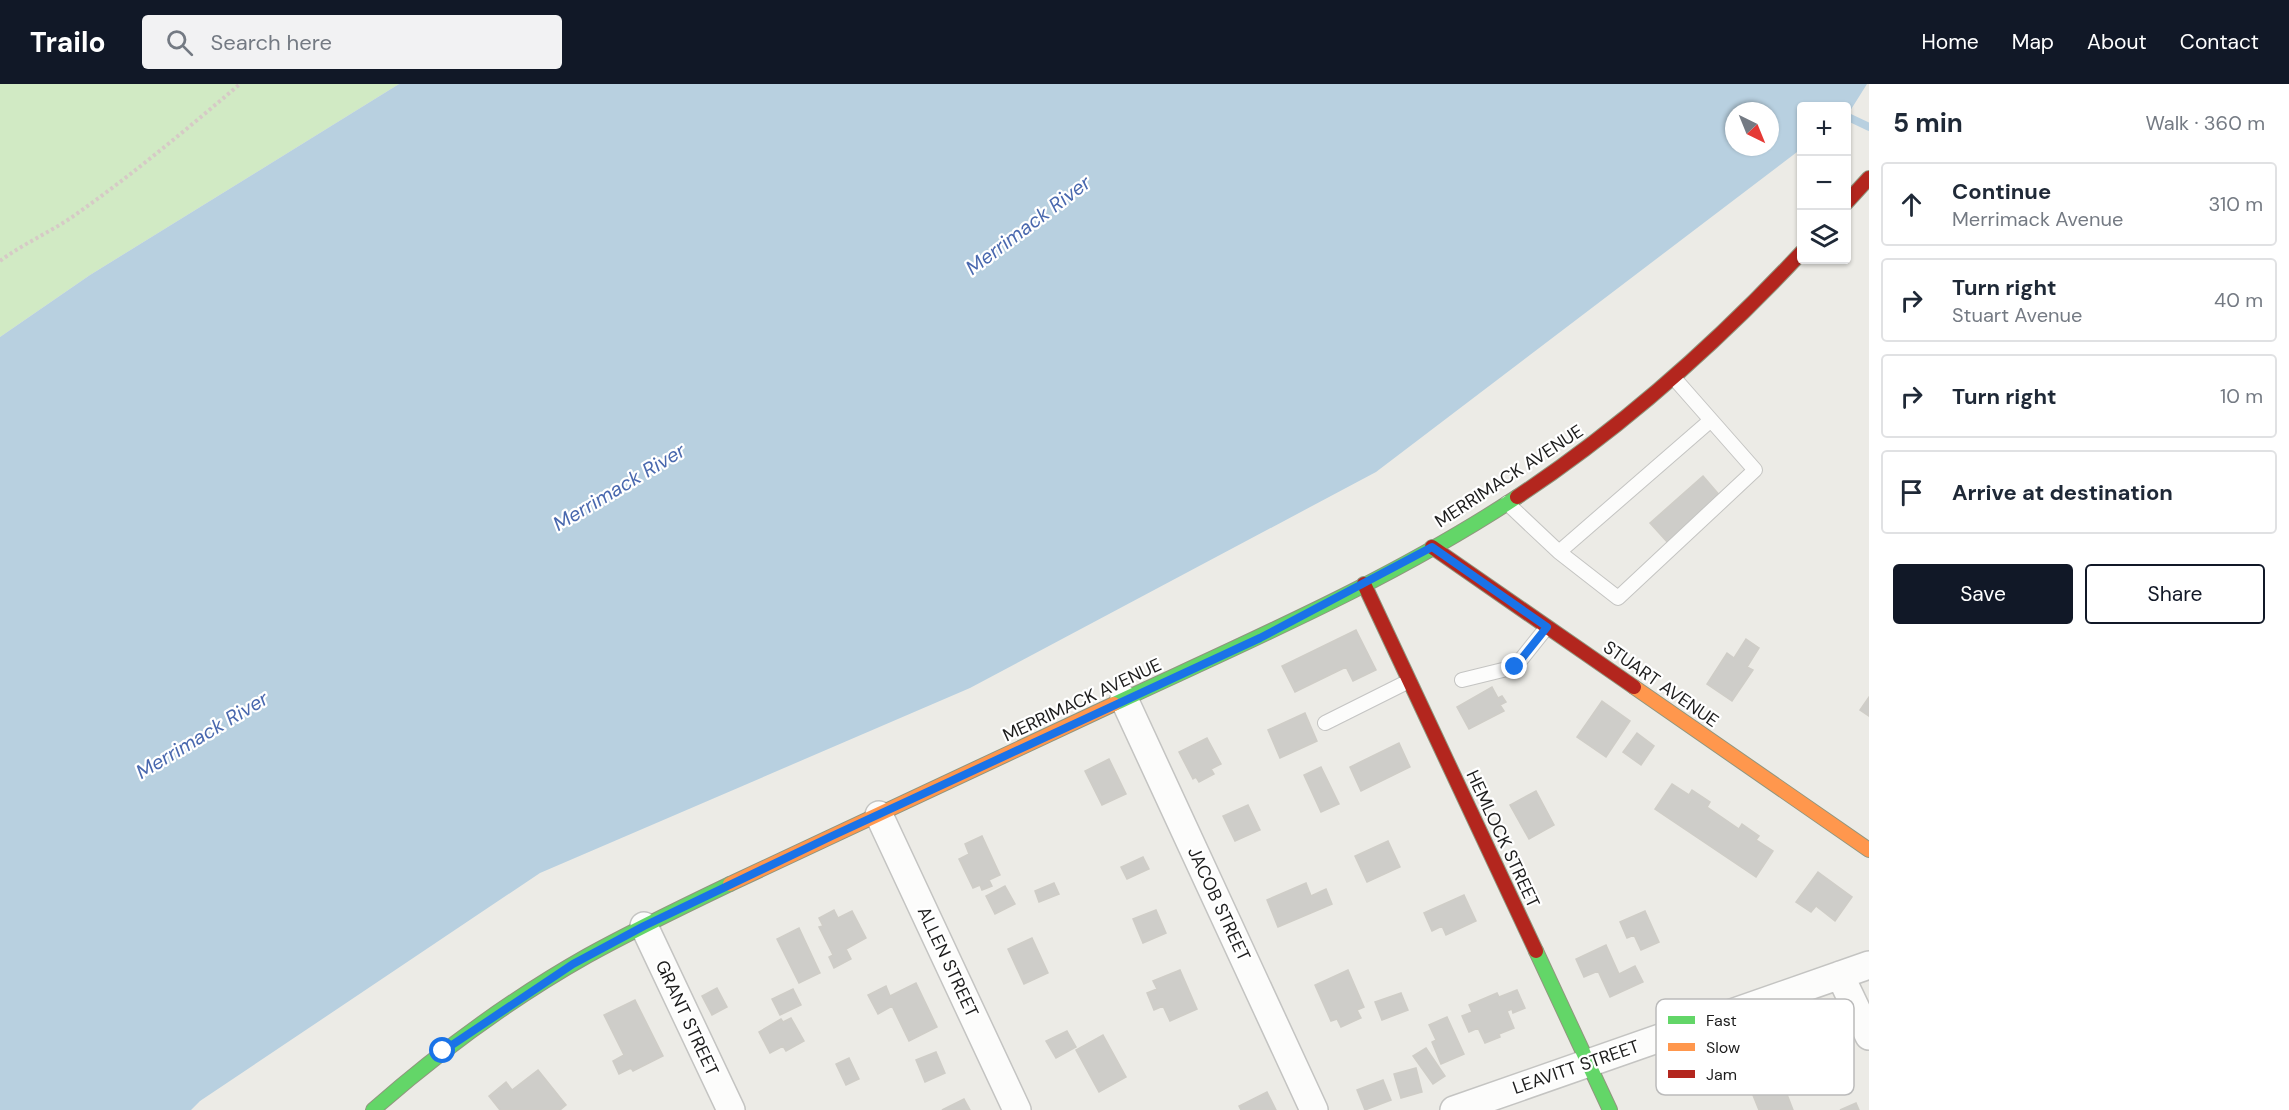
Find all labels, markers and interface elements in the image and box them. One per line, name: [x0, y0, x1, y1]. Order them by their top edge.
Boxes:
search box: [142, 15, 562, 69]
text: Trailo: [30, 24, 106, 61]
icon: search: [163, 26, 196, 59]
text: Search here: [211, 28, 332, 57]
text: Home: [1921, 28, 1979, 56]
text: Map: [2012, 28, 2054, 56]
text: About: [2087, 28, 2147, 56]
text: Contact: [2180, 28, 2259, 56]
north arrow: [1725, 102, 1779, 156]
map controls: [1797, 102, 1851, 264]
button: +: [1797, 102, 1851, 156]
text: 5 min: [1893, 106, 1963, 140]
text: Walk · 360 m: [2145, 110, 2265, 136]
button: −: [1797, 156, 1851, 210]
water label: Merrimack River: [960, 169, 1096, 281]
text: Continue: [1952, 177, 2051, 206]
icon: ahead: [1895, 188, 1928, 221]
text: 310 m: [2208, 191, 2263, 217]
text: Merrimack Avenue: [1952, 206, 2123, 232]
button: layers: [1797, 210, 1851, 264]
text: Turn right: [1952, 273, 2057, 302]
icon: right: [1895, 284, 1928, 317]
text: 40 m: [2214, 287, 2263, 313]
text: Stuart Avenue: [1952, 302, 2082, 328]
icon: right: [1895, 380, 1928, 413]
text: Turn right: [1952, 382, 2057, 411]
text: 10 m: [2220, 383, 2263, 409]
street label: MERRIMACK AVENUE: [1430, 419, 1588, 533]
water label: Merrimack River: [548, 437, 690, 537]
icon: arrive: [1895, 476, 1928, 509]
text: Arrive at destination: [1952, 478, 2173, 507]
button: Save: [1893, 564, 2073, 624]
button: Share: [2085, 564, 2265, 624]
street label: STUART AVENUE: [1598, 635, 1724, 733]
street label: MERRIMACK AVENUE: [999, 653, 1165, 747]
route end: [1501, 653, 1527, 679]
water label: Merrimack River: [131, 685, 273, 785]
street label: HEMLOCK STREET: [1461, 766, 1545, 912]
street label: JACOB STREET: [1182, 843, 1256, 965]
street label: ALLEN STREET: [912, 903, 984, 1021]
street label: GRANT STREET: [650, 956, 724, 1080]
legend: [1656, 999, 1854, 1095]
text: Fast: [1706, 1010, 1737, 1031]
street label: LEAVITT STREET: [1509, 1034, 1643, 1100]
route start: [429, 1037, 455, 1063]
text: Slow: [1706, 1037, 1740, 1058]
text: Jam: [1706, 1064, 1737, 1085]

